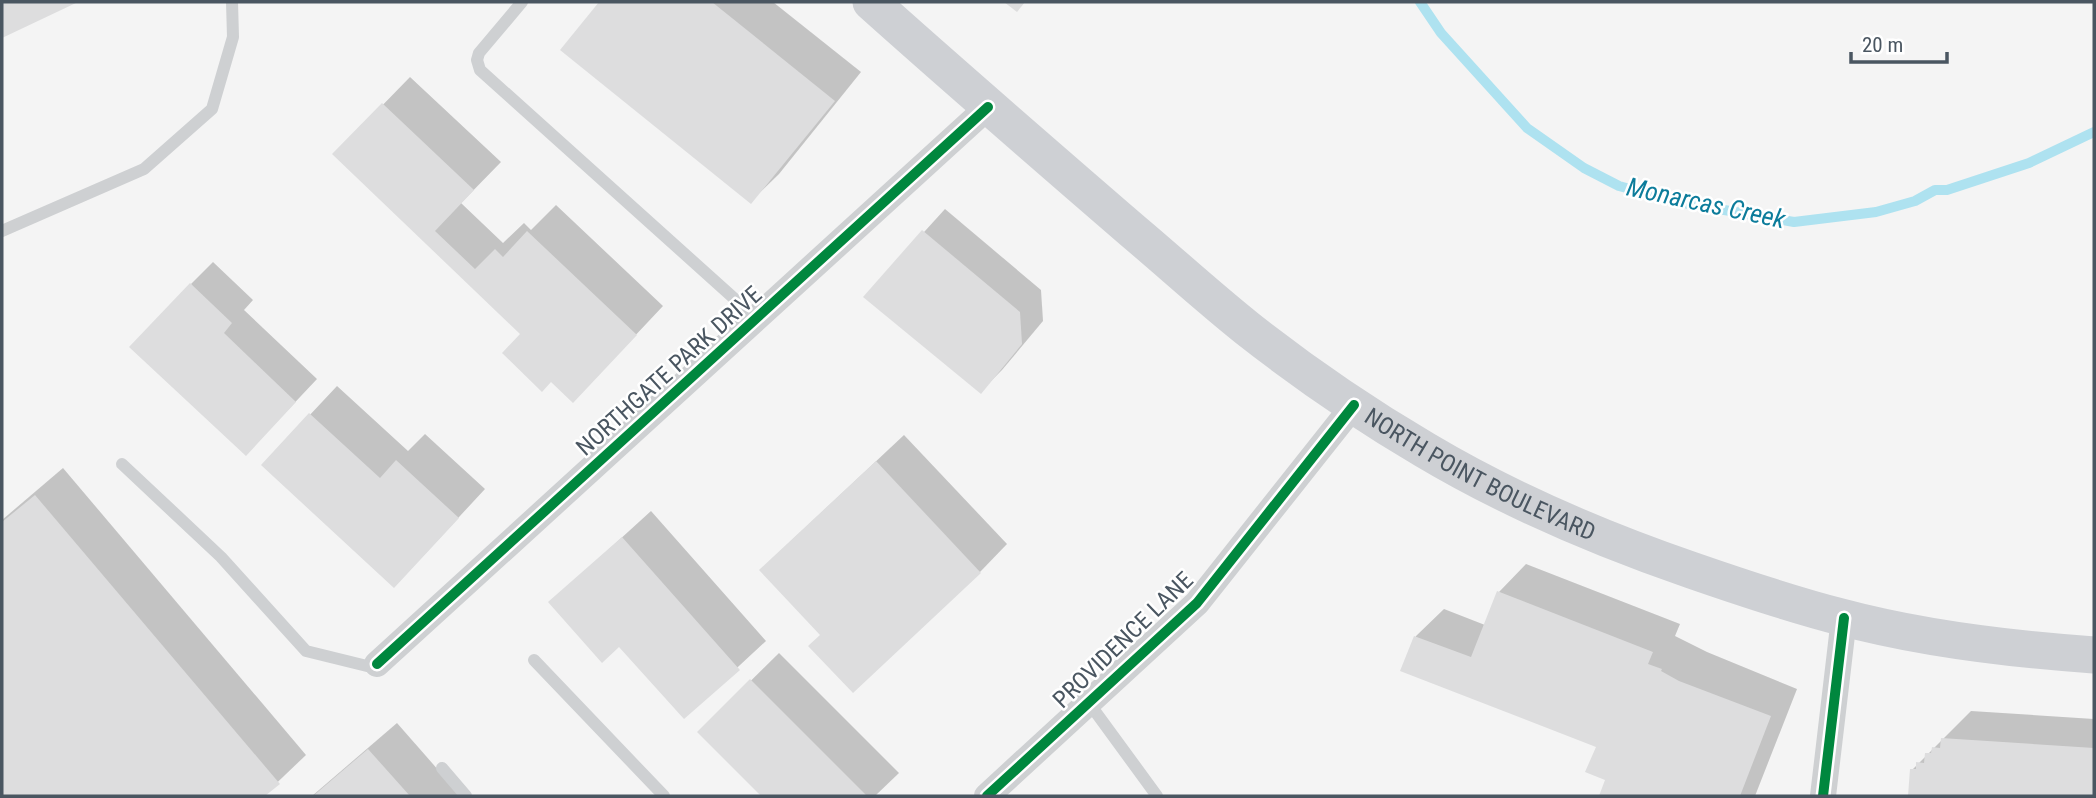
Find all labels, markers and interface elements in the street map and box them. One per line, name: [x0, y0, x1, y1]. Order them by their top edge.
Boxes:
scale bar: [1851, 21, 1947, 65]
text: 20 m: [1862, 33, 1903, 57]
water label: Monarcas Creek: [1624, 172, 1789, 235]
street label: NORTHGATE PARK DRIVE: [571, 280, 767, 462]
street label: NORTH POINT BOULEVARD: [1359, 402, 1600, 547]
street label: PROVIDENCE LANE: [1047, 566, 1199, 714]

